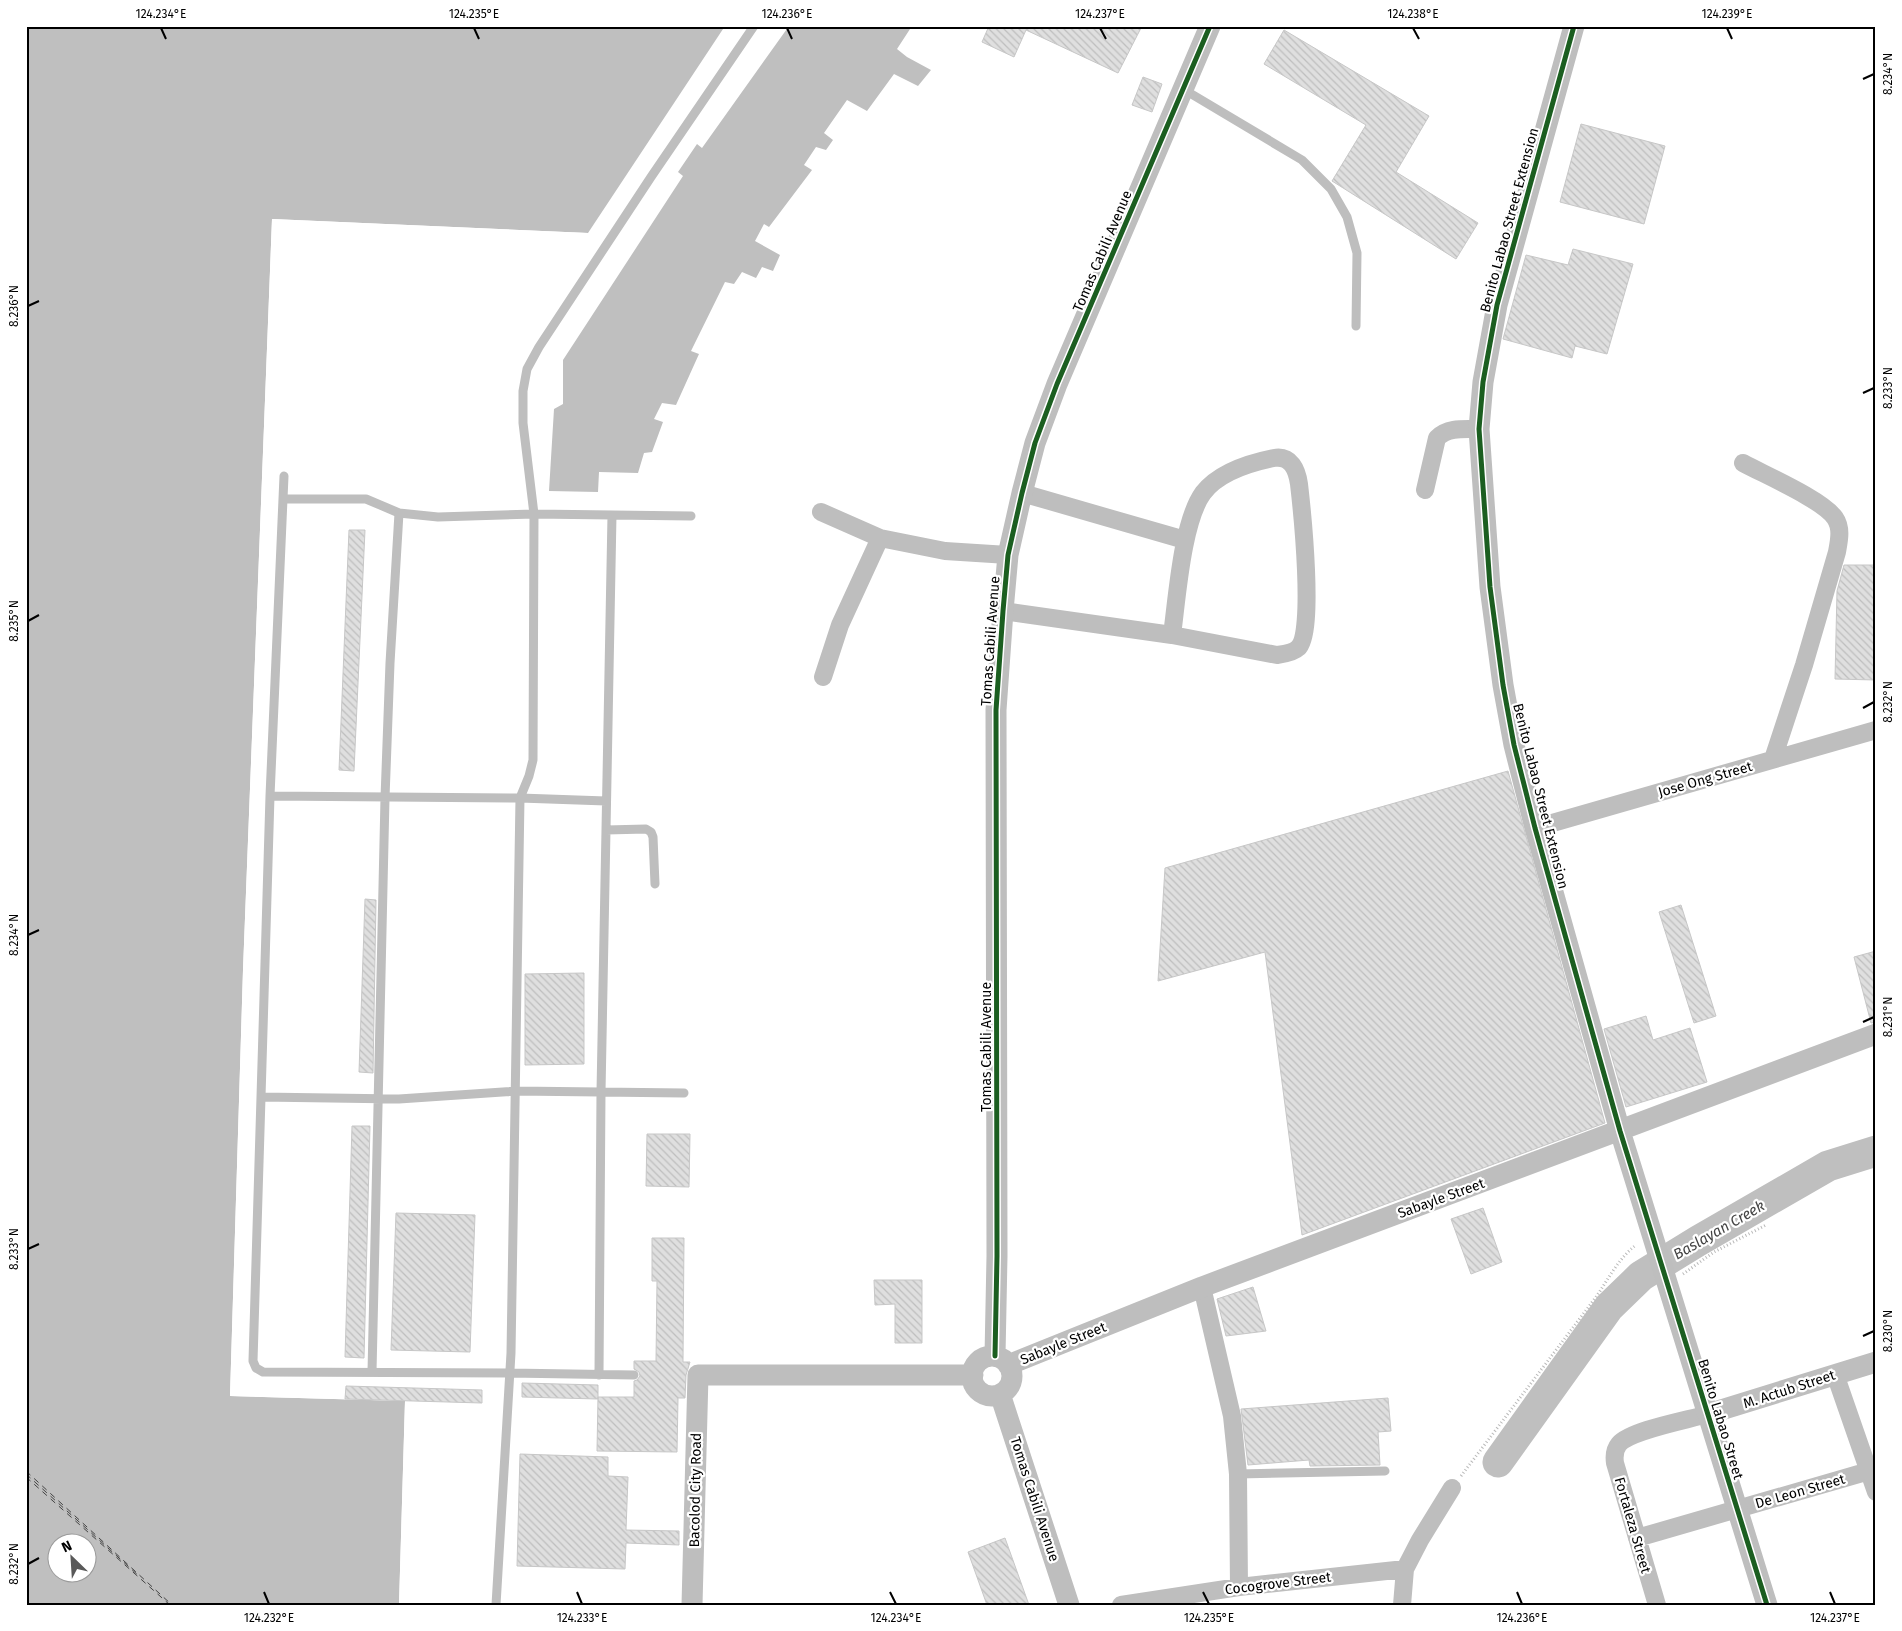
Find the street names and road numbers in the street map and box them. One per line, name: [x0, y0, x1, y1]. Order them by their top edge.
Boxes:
street label: Benito Labao Street Extension: [1477, 126, 1542, 314]
street label: Tomas Cabili Avenue: [1069, 188, 1136, 314]
street label: Tomas Cabili Avenue: [977, 576, 1004, 707]
street label: Benito Labao Street Extension: [1509, 702, 1572, 891]
street label: Jose Ong Street: [1656, 758, 1755, 801]
street label: Tomas Cabili Avenue: [978, 982, 995, 1112]
street label: Sabayle Street: [1395, 1175, 1488, 1222]
street label: Sabayle Street: [1018, 1318, 1109, 1368]
street label: Benito Labao Street: [1694, 1357, 1747, 1482]
street label: M. Actub Street: [1741, 1366, 1838, 1412]
street label: Bacolod City Road: [686, 1433, 705, 1547]
street label: Tomas Cabili Avenue: [1006, 1435, 1063, 1564]
street label: De Leon Street: [1753, 1470, 1848, 1512]
street label: Fortaleza Street: [1611, 1475, 1655, 1576]
street label: Cocogrove Street: [1224, 1568, 1333, 1598]

